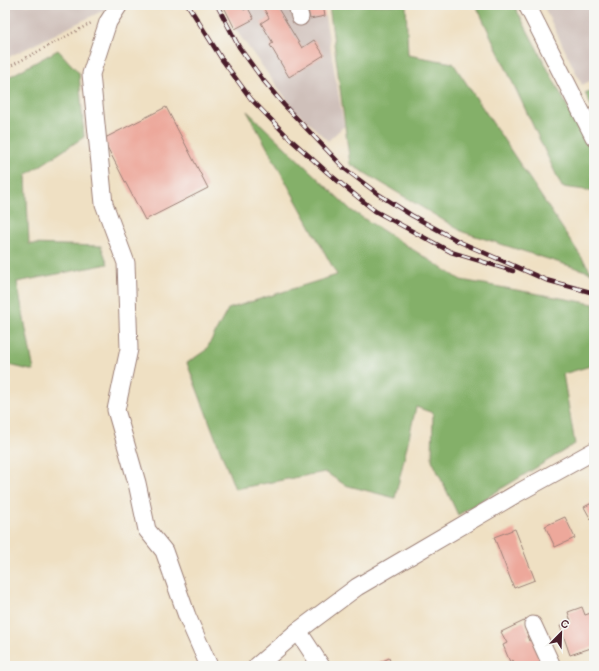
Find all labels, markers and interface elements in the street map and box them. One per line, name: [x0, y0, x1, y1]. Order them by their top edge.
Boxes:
north arrow: [541, 613, 581, 653]
text: С: [559, 617, 571, 632]

